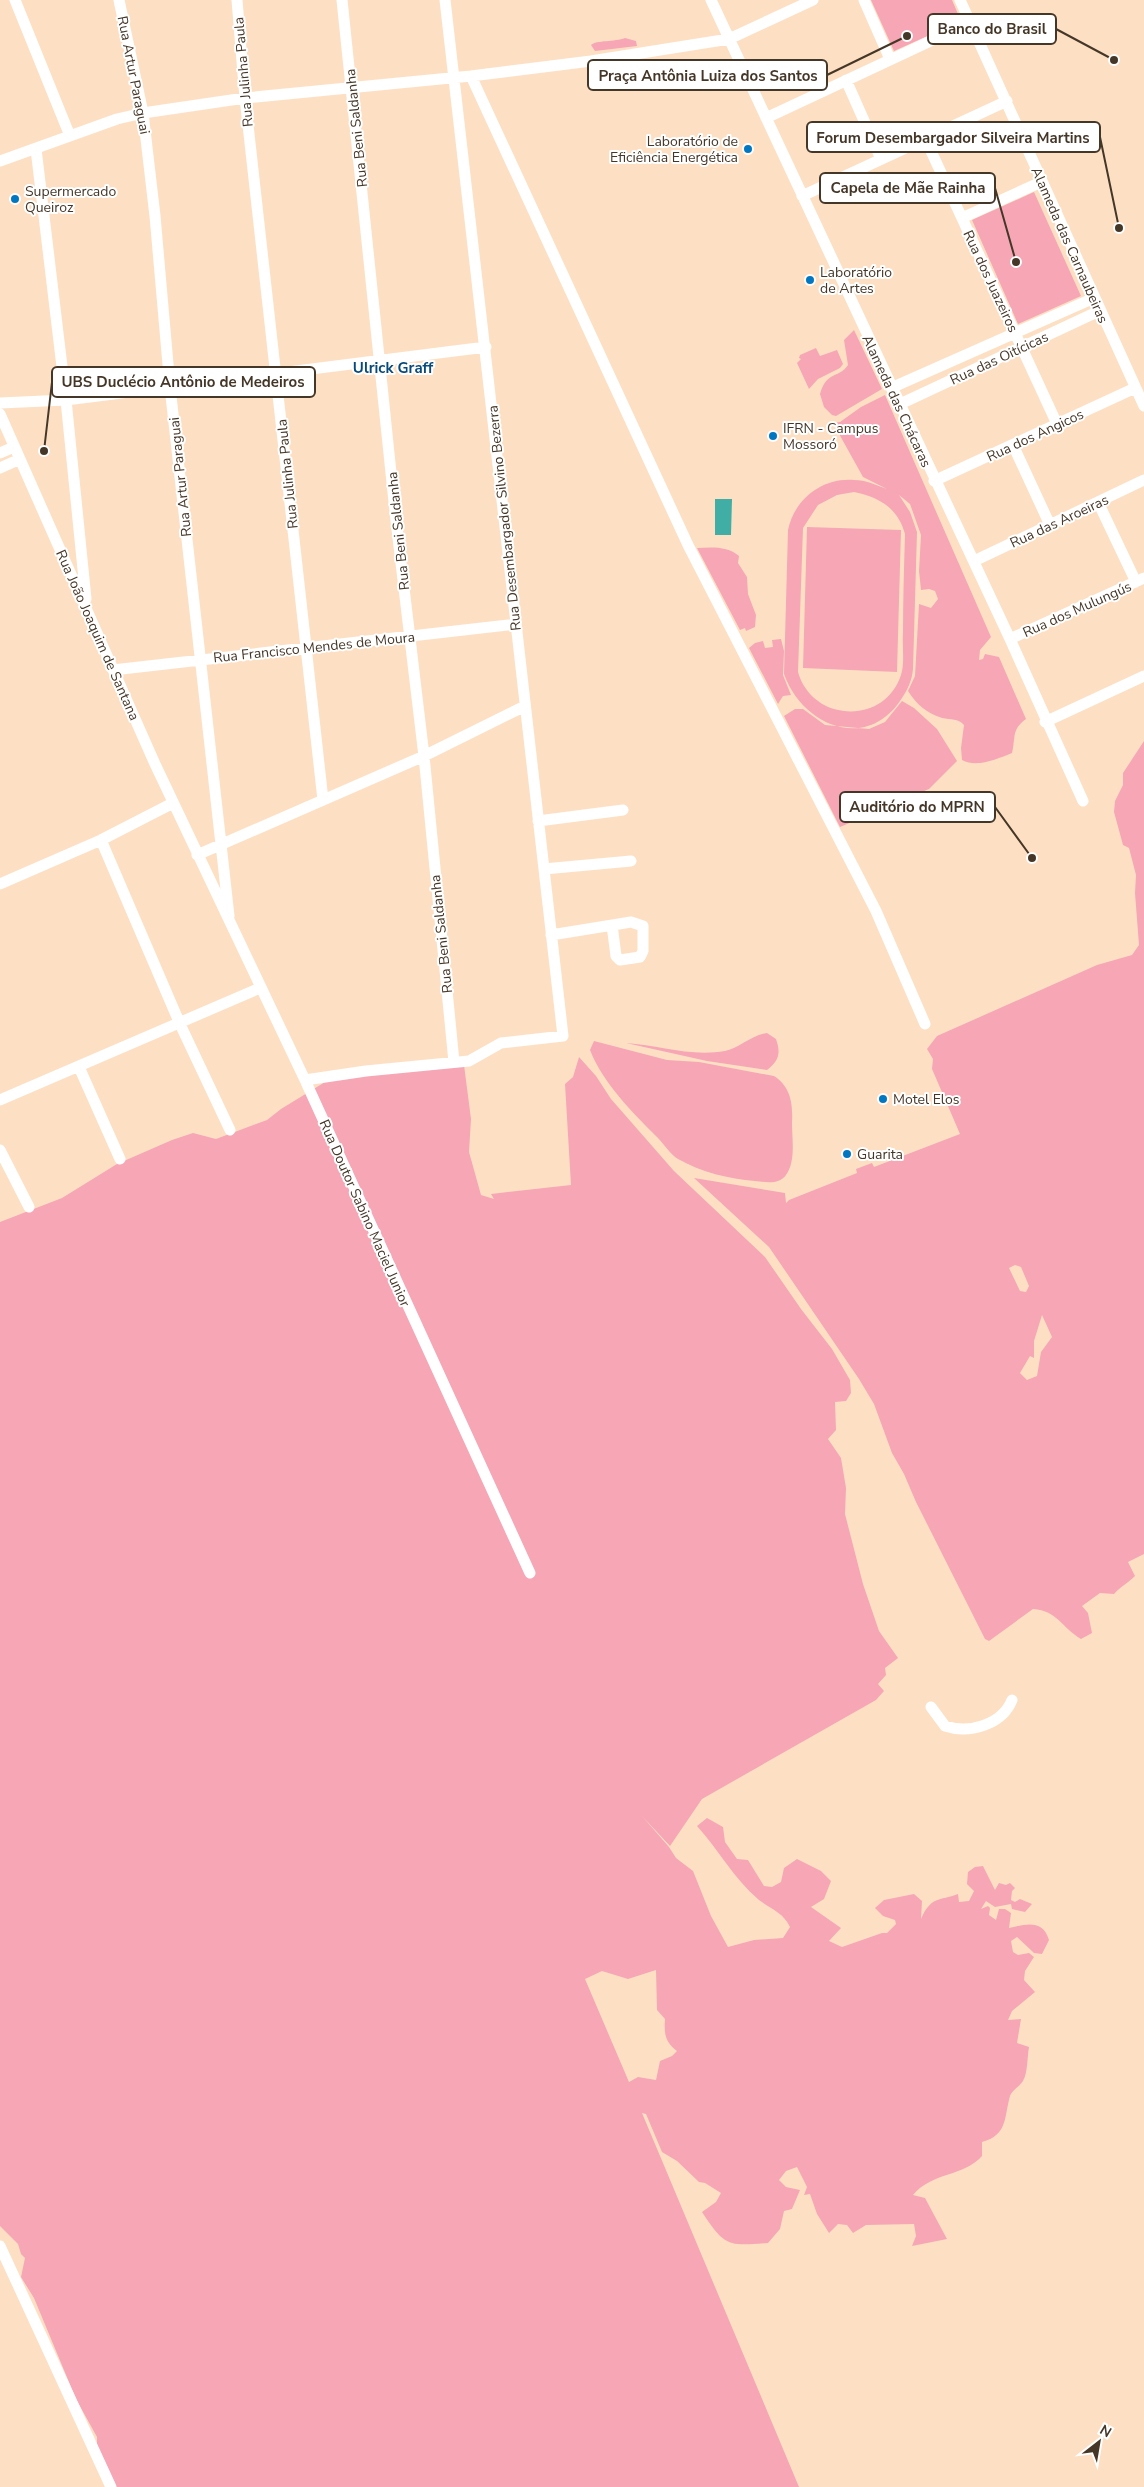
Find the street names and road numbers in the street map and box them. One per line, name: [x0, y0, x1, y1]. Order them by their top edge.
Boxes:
street label: Rua Artur Paraguai: [113, 14, 154, 136]
street label: Rua Julinha Paula: [229, 16, 258, 128]
street label: Rua Beni Saldanha: [341, 68, 372, 188]
street label: Alameda das Carnaubeiras: [1026, 164, 1113, 327]
street label: Rua dos Juazeiros: [959, 227, 1023, 336]
street label: Rua das Oitícicas: [947, 327, 1052, 390]
street label: Alameda das Chácaras: [858, 332, 936, 471]
street label: Rua Desembargador Silvino Bezerra: [483, 404, 526, 632]
street label: Rua dos Angicos: [984, 405, 1087, 466]
street label: Rua Artur Paraguai: [165, 416, 196, 538]
street label: Rua Julinha Paula: [272, 418, 303, 530]
street label: Rua Beni Saldanha: [383, 471, 414, 591]
street label: Rua das Aroeiras: [1007, 490, 1112, 553]
street label: Rua João Joaquim de Santana: [51, 547, 144, 723]
street label: Rua dos Mulungús: [1020, 577, 1135, 642]
street label: Rua Francisco Mendes de Moura: [212, 627, 416, 668]
street label: Rua Beni Saldanha: [426, 874, 457, 994]
street label: Rua Doutor Sabino Maciel Junior: [315, 1117, 414, 1310]

